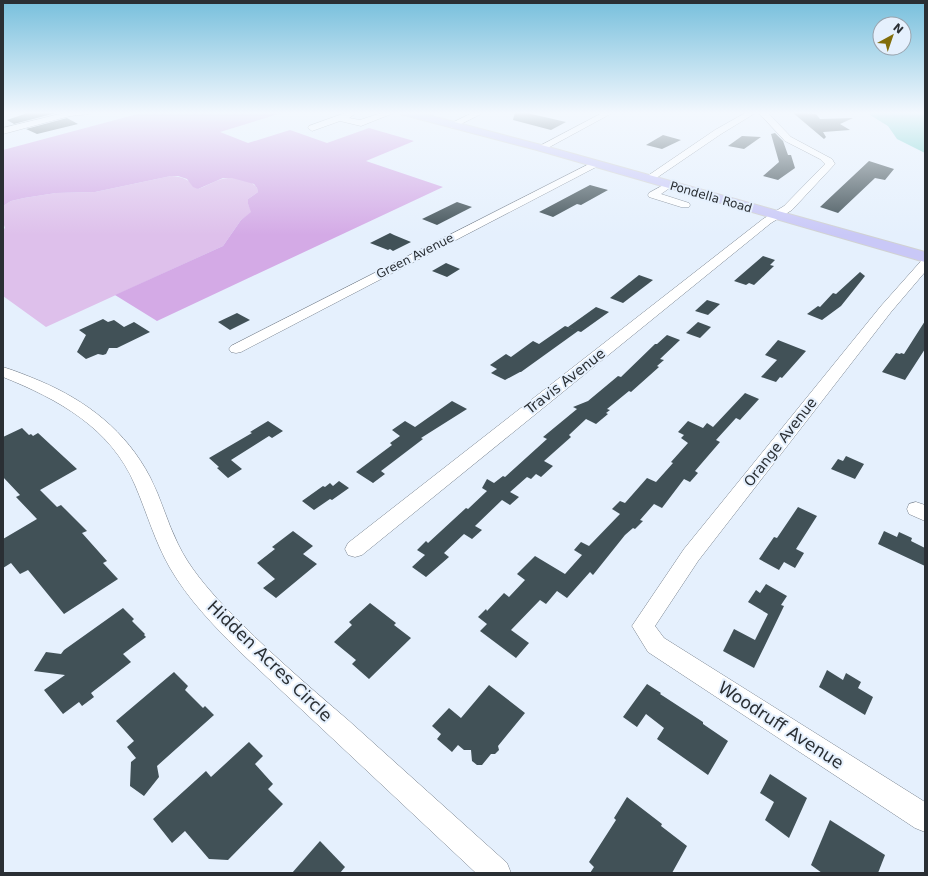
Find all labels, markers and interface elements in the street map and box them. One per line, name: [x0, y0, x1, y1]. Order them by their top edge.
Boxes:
north arrow: [872, 16, 912, 56]
text: N: [890, 21, 906, 37]
street label: Pondella Road: [668, 179, 754, 215]
street label: Green Avenue: [374, 231, 456, 281]
street label: Travis Avenue: [521, 345, 608, 418]
street label: Orange Avenue: [740, 394, 820, 490]
street label: Hidden Acres Circle: [204, 596, 336, 726]
street label: Woodruff Avenue: [715, 677, 847, 773]

